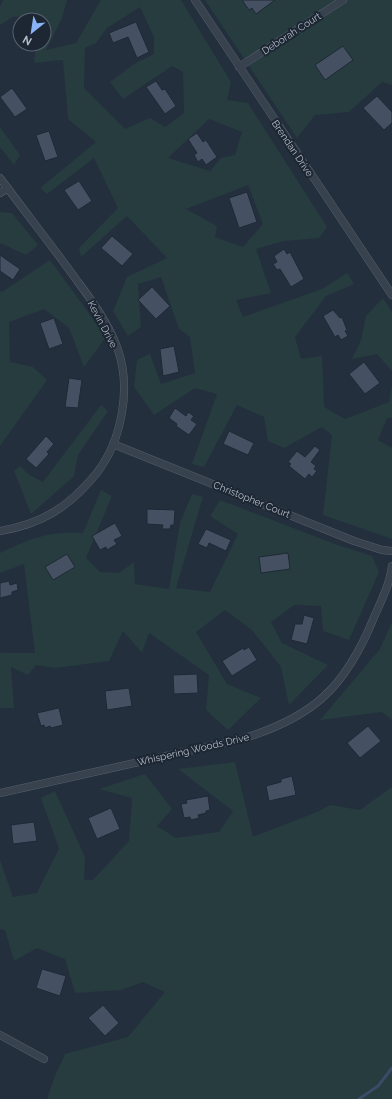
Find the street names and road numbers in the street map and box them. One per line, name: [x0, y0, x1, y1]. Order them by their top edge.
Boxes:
street label: Deborah Court: [260, 10, 323, 57]
street label: Brendan Drive: [270, 118, 316, 179]
street label: Kevin Drive: [86, 299, 120, 350]
street label: Christopher Court: [212, 479, 292, 520]
street label: Whispering Woods Drive: [136, 731, 250, 768]

